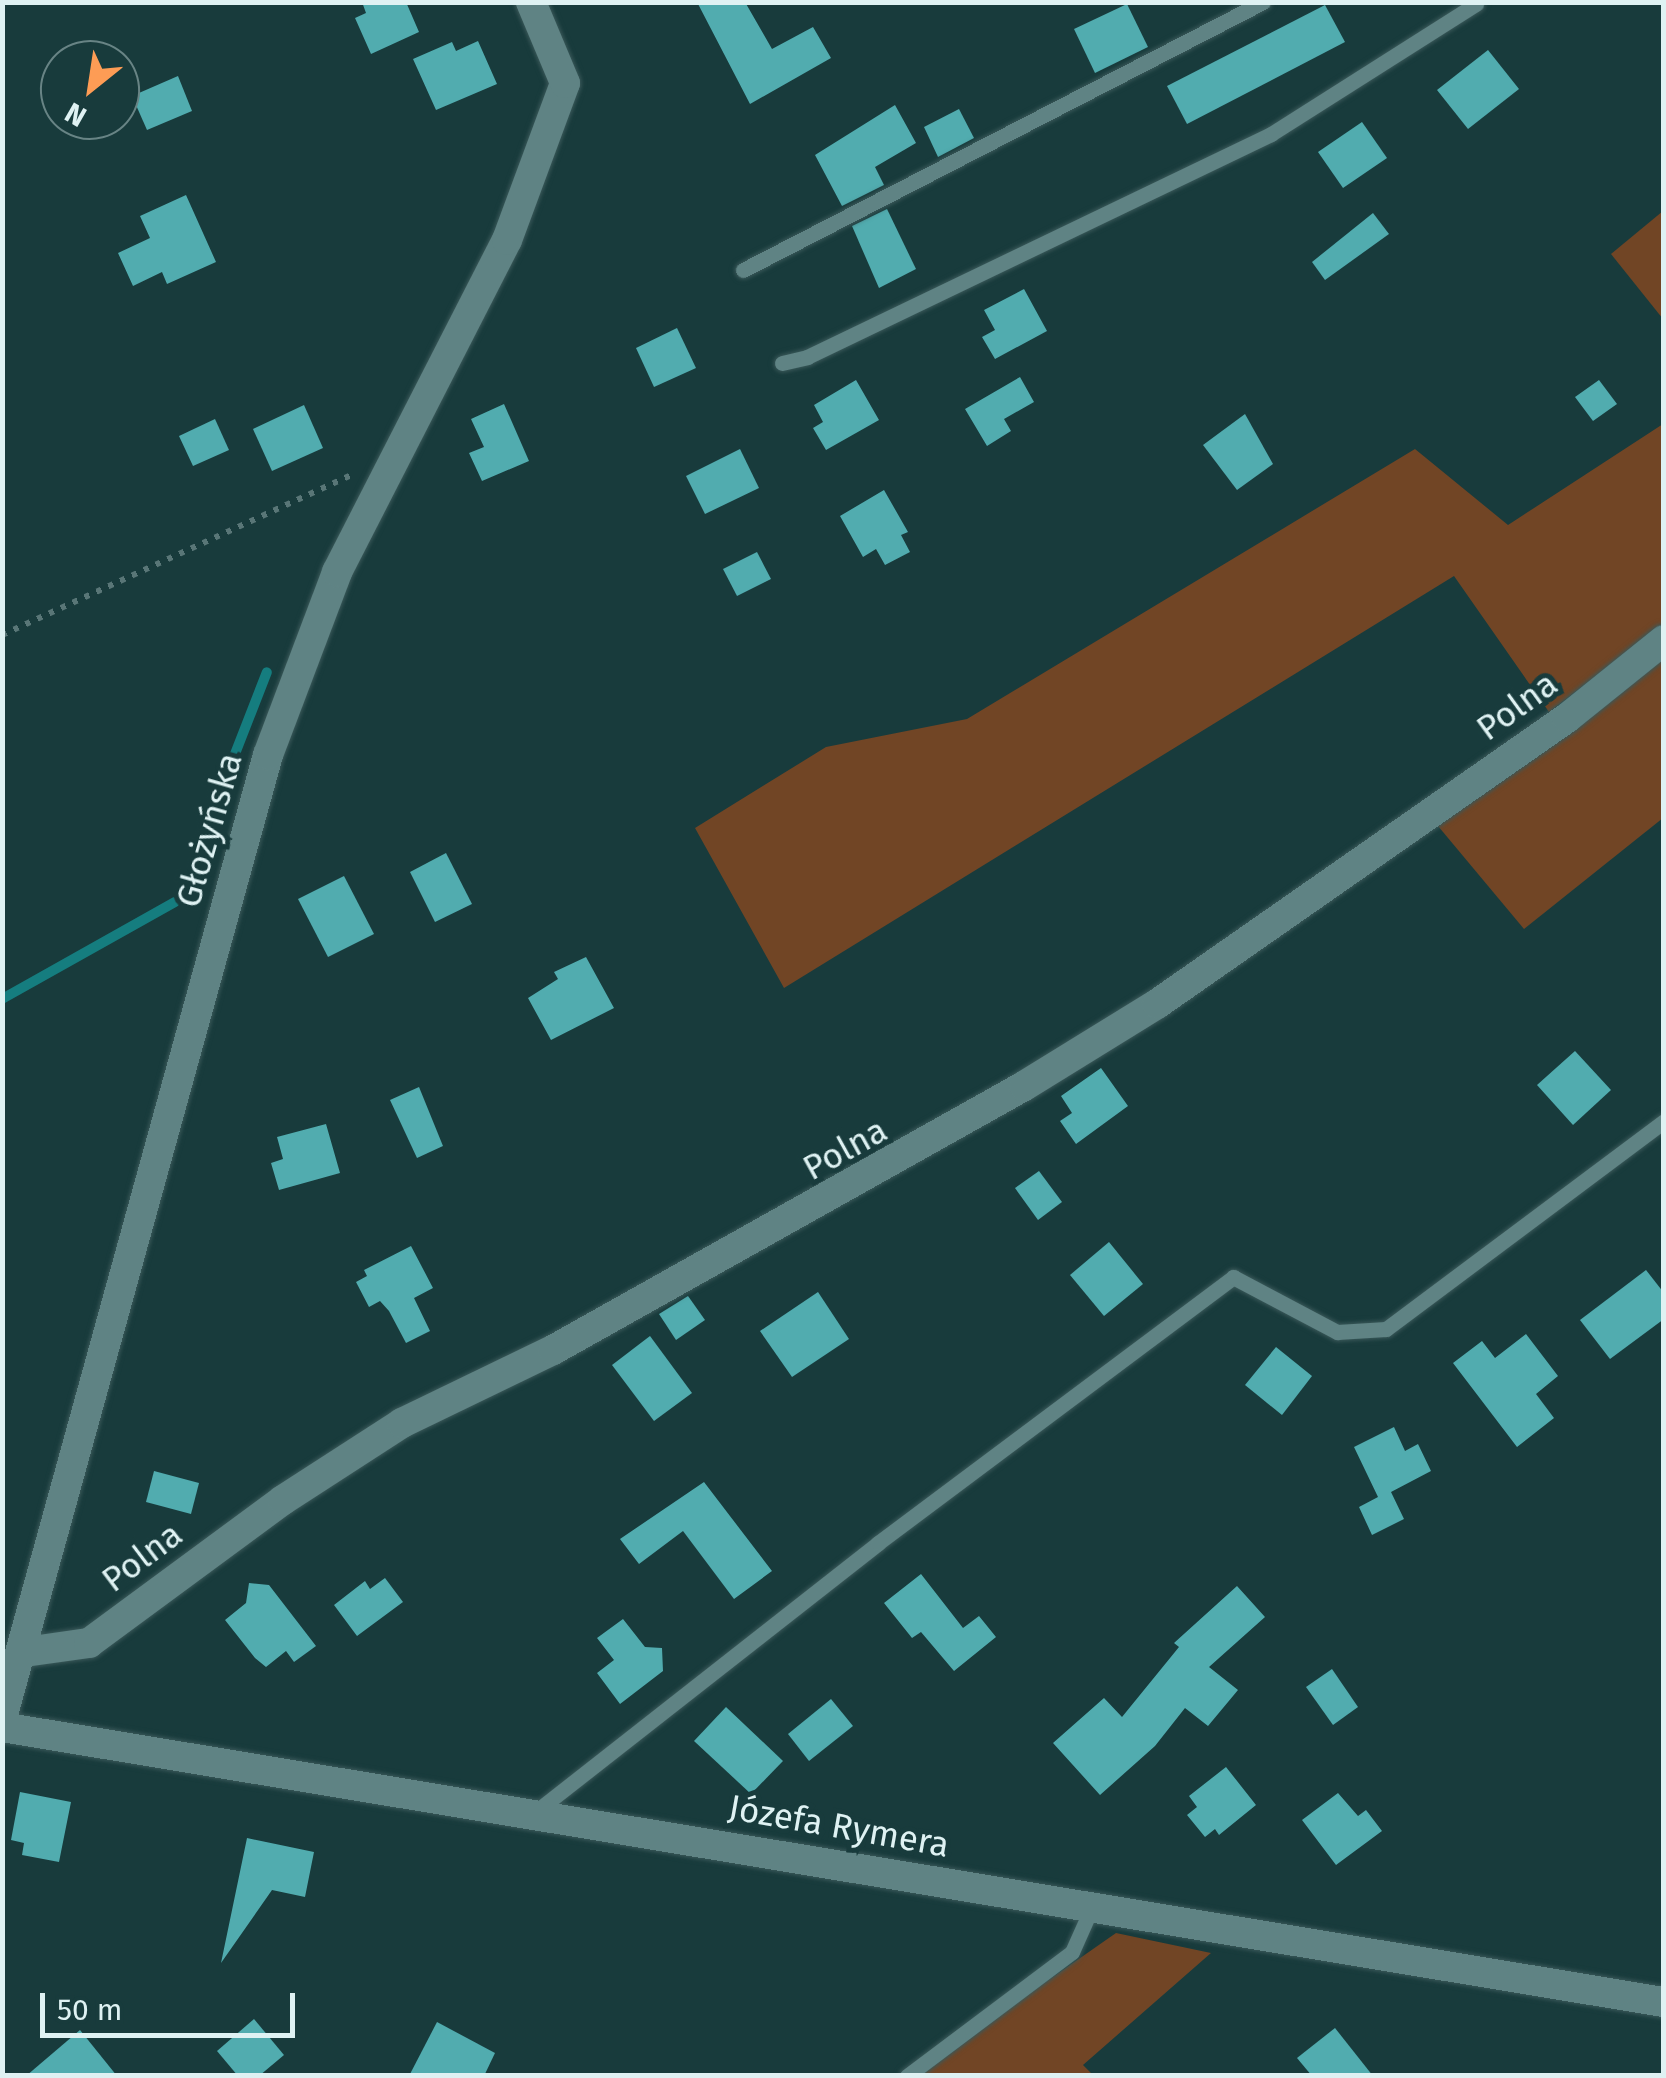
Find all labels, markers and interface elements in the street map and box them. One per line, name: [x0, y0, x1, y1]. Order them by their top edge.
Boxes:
north arrow: [40, 40, 140, 140]
text: N: [59, 96, 92, 134]
street label: Polna: [1468, 663, 1566, 749]
street label: Głożyńska: [167, 748, 251, 912]
street label: Polna: [796, 1109, 894, 1189]
street label: Polna: [94, 1513, 190, 1601]
street label: Józefa Rymera: [726, 1786, 952, 1866]
scale bar: [45, 1973, 300, 2035]
text: 50 m: [57, 1992, 122, 2028]

